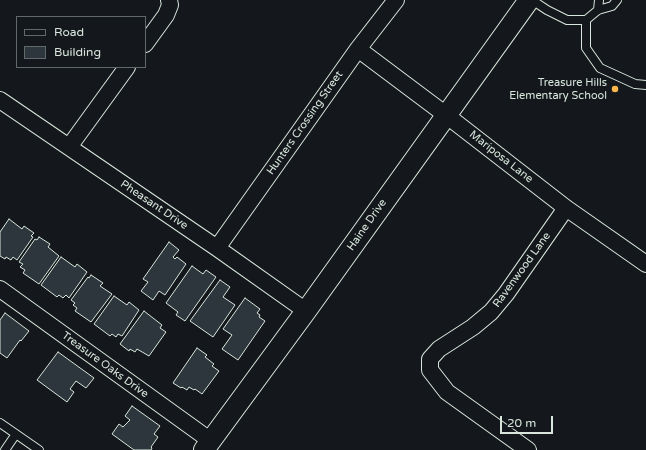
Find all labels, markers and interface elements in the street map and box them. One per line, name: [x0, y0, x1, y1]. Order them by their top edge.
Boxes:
legend: [16, 16, 146, 68]
text: Road: [54, 25, 84, 39]
text: Building: [54, 45, 101, 59]
street label: Hunters Crossing Street: [264, 69, 346, 177]
place label: Treasure Hills Elementary School: [509, 76, 607, 102]
marker: Treasure Hills Elementary School: [610, 84, 620, 94]
street label: Mariposa Lane: [467, 128, 535, 186]
street label: Pheasant Drive: [118, 178, 190, 232]
street label: Haine Drive: [344, 197, 390, 253]
street label: Ravenwood Lane: [490, 230, 554, 310]
street label: Treasure Oaks Drive: [59, 329, 151, 401]
scale bar: [502, 408, 555, 434]
text: 20 m: [507, 416, 536, 430]

